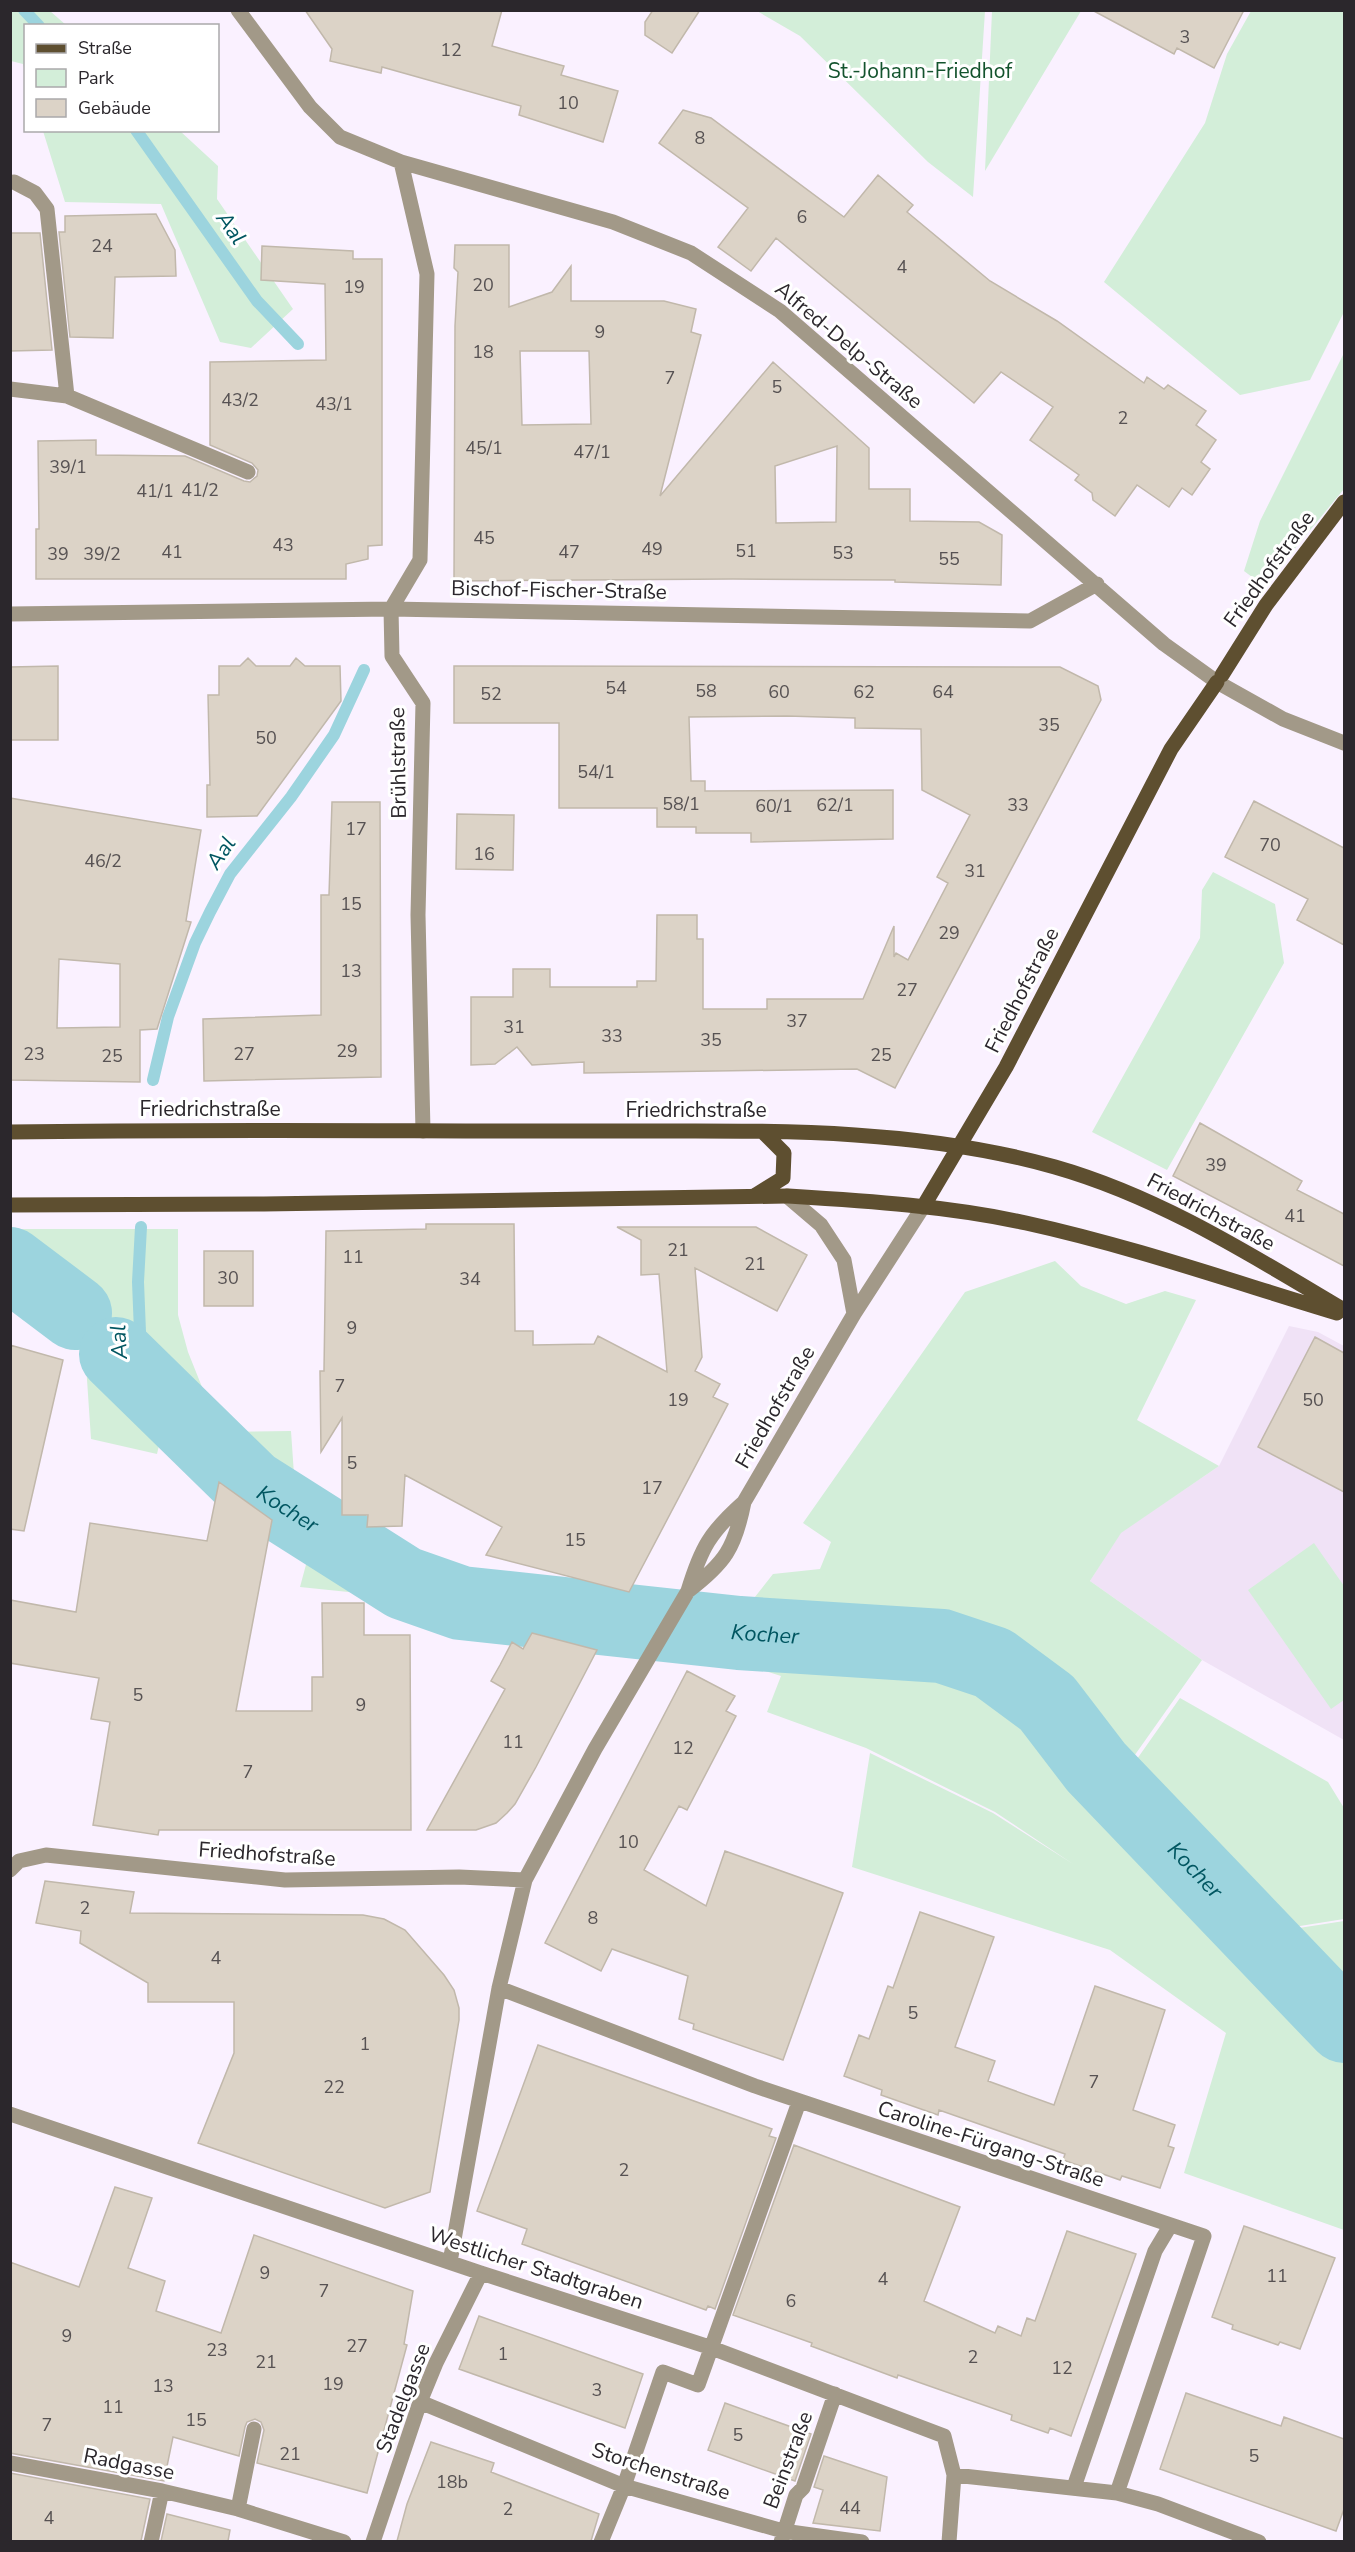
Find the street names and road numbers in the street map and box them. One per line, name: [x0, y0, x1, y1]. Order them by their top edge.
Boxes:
street label: Alfred-Delp-Straße: [769, 275, 929, 415]
street label: Friedhofstraße: [1217, 505, 1321, 633]
street label: Bischof-Fischer-Straße: [451, 574, 667, 606]
street label: Brühlstraße: [383, 707, 413, 819]
street label: Friedhofstraße: [978, 922, 1066, 1058]
street label: Friedrichstraße: [139, 1095, 281, 1123]
street label: Friedrichstraße: [625, 1096, 767, 1124]
street label: Friedrichstraße: [1142, 1167, 1280, 1257]
street label: Friedhofstraße: [729, 1340, 821, 1474]
street label: Friedhofstraße: [197, 1835, 337, 1873]
street label: Caroline-Fürgang-Straße: [874, 2094, 1108, 2194]
street label: Westlicher Stadtgraben: [425, 2220, 647, 2316]
street label: Stadelgasse: [369, 2339, 437, 2457]
street label: Beinstraße: [757, 2407, 819, 2513]
street label: Storchenstraße: [588, 2435, 734, 2507]
street label: Radgasse: [81, 2441, 177, 2487]

